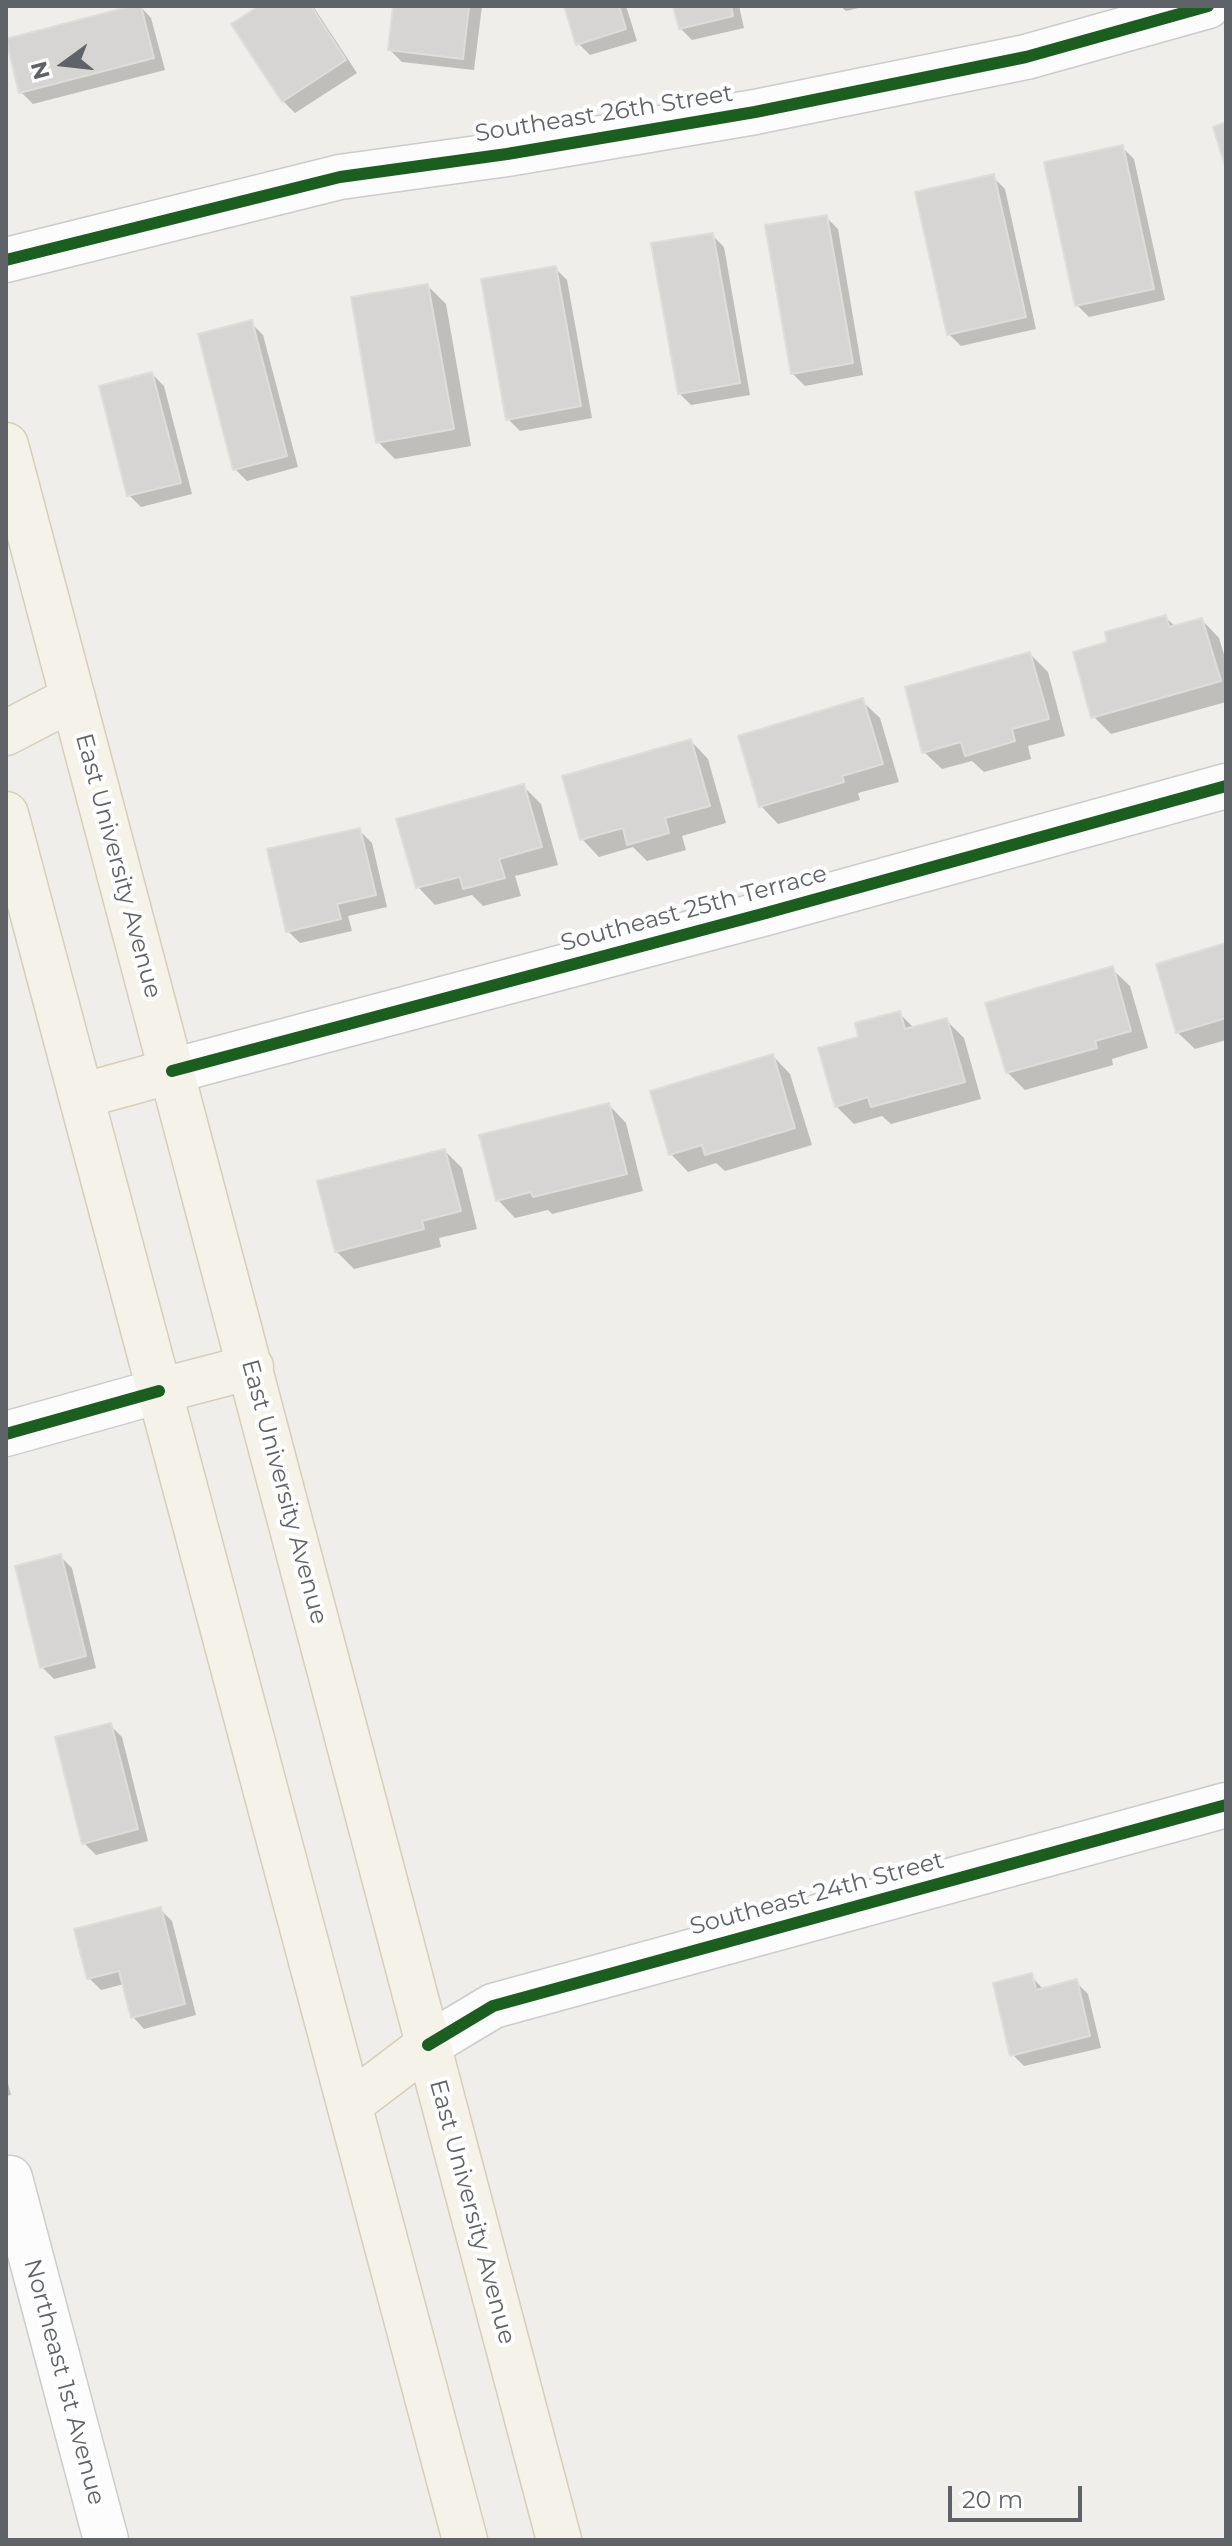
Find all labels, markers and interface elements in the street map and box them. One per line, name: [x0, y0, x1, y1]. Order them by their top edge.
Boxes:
north arrow: [24, 24, 104, 104]
text: N: [25, 58, 56, 82]
street label: Southeast 26th Street: [473, 79, 735, 149]
street label: East University Avenue: [69, 730, 167, 1002]
street label: Southeast 25th Terrace: [558, 860, 830, 958]
street label: East University Avenue: [235, 1356, 333, 1628]
street label: Southeast 24th Street: [687, 1846, 947, 1942]
street label: East University Avenue: [423, 2076, 521, 2348]
street label: Northeast 1st Avenue: [17, 2256, 111, 2508]
scale bar: [952, 2470, 1086, 2520]
text: 20 m: [962, 2485, 1023, 2514]

